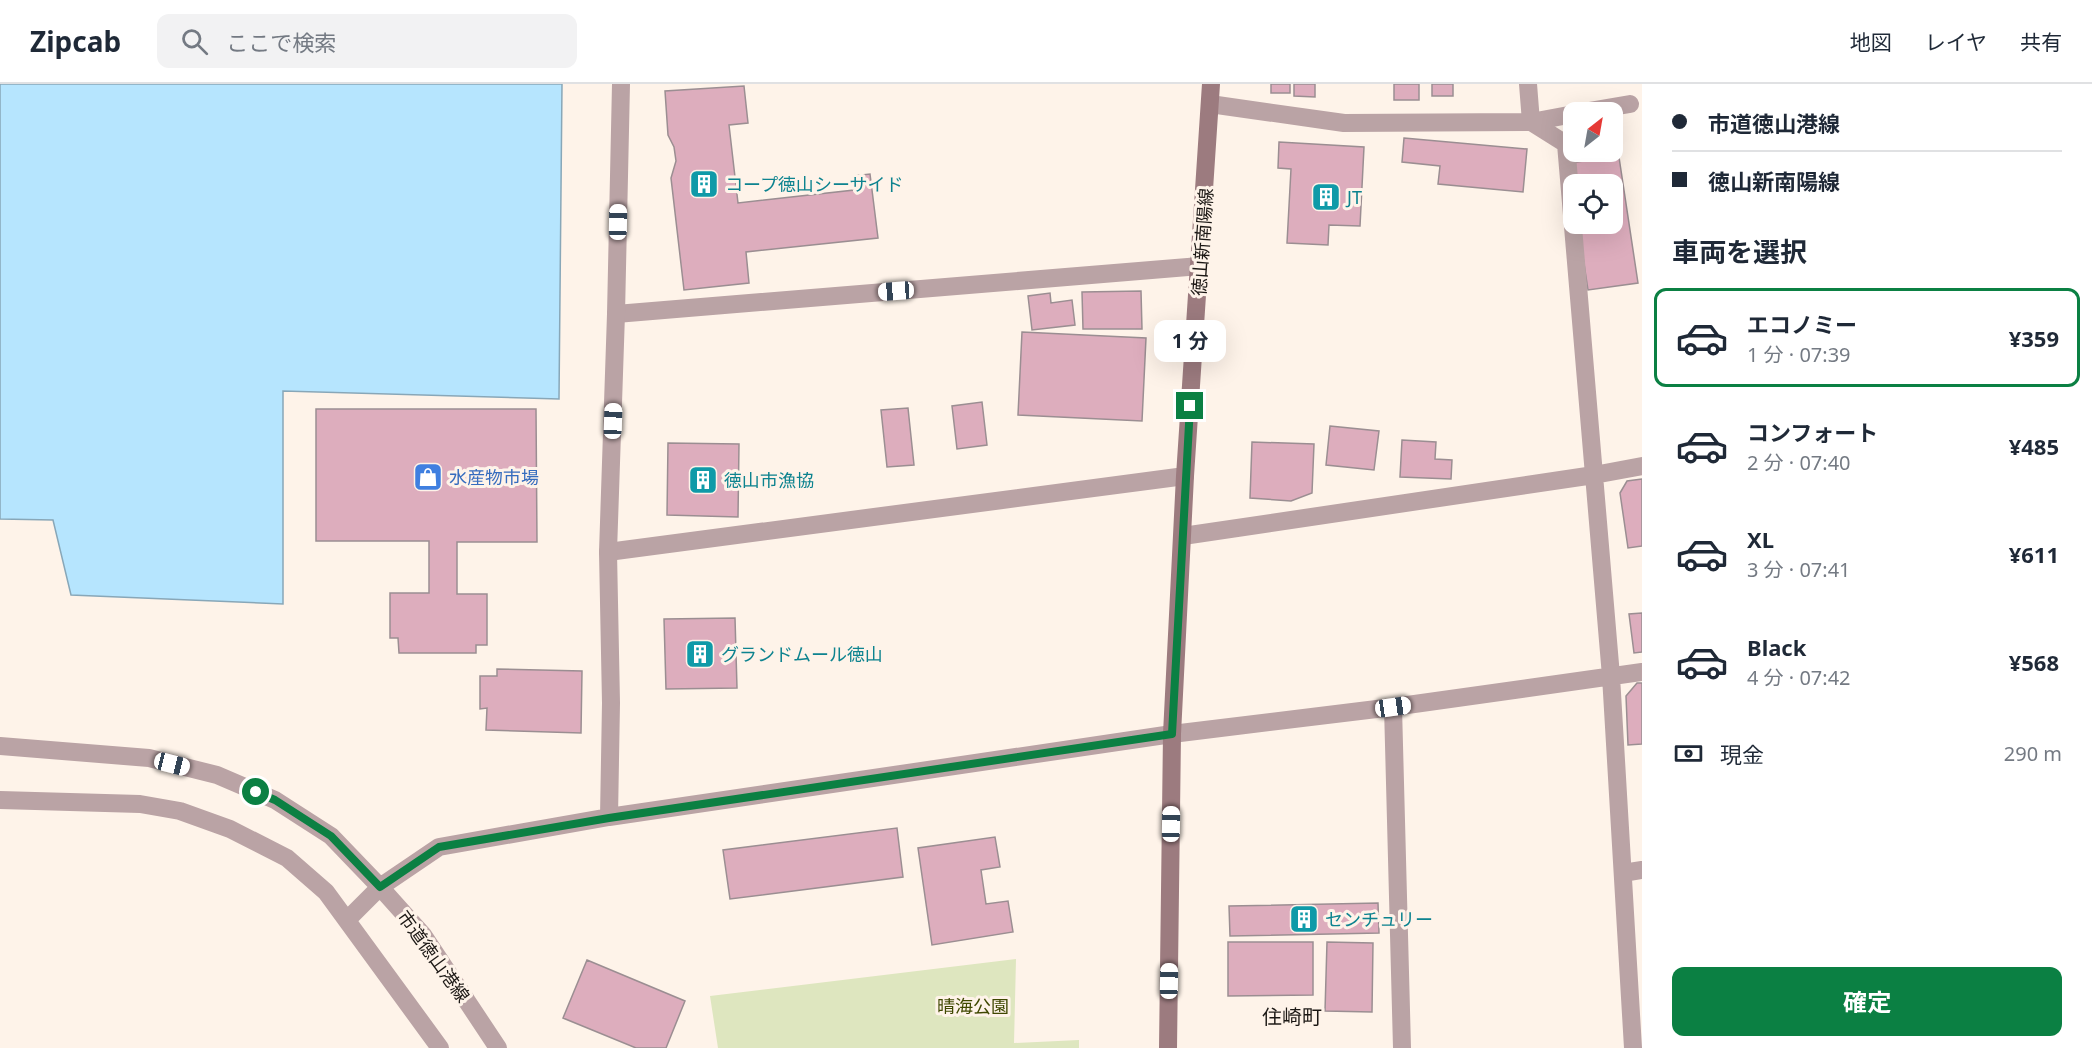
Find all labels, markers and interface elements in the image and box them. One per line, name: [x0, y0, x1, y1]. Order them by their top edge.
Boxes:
search box: [157, 14, 577, 68]
text: Zipcab: [30, 22, 121, 60]
icon: search: [178, 25, 211, 58]
text: ここで検索: [226, 27, 336, 57]
text: 地図: [1850, 28, 1892, 56]
text: レイヤ: [1925, 28, 1987, 56]
text: 共有: [2020, 28, 2062, 56]
north arrow: [1563, 102, 1623, 162]
map controls: [1563, 102, 1623, 234]
text: 市道徳山港線: [1708, 108, 1840, 138]
text: 徳山新南陽線: [1708, 166, 1840, 196]
building icon: コープ徳山シーサイド: [688, 168, 720, 200]
place label: コープ徳山シーサイド: [725, 172, 904, 196]
button: locate: [1563, 174, 1623, 234]
building icon: JT: [1310, 181, 1342, 213]
place label: JT: [1345, 185, 1362, 209]
street label: 徳山新南陽線: [1186, 187, 1218, 297]
car: [609, 204, 627, 240]
text: 車両を選択: [1672, 233, 1807, 270]
car: [877, 281, 915, 301]
text: エコノミー: [1747, 309, 1857, 339]
icon: car: [1675, 311, 1729, 365]
callout: 1 分: [1154, 319, 1226, 361]
text: ¥359: [2009, 323, 2059, 353]
text: 1 分: [1172, 327, 1208, 354]
text: 1 分 · 07:39: [1747, 341, 1851, 368]
route end: [1176, 392, 1203, 419]
car: [603, 403, 623, 439]
text: コンフォート: [1747, 417, 1878, 447]
icon: car: [1675, 419, 1729, 473]
text: ¥485: [2009, 431, 2059, 461]
text: 2 分 · 07:40: [1747, 449, 1851, 476]
shop icon: 水産物市場: [412, 461, 444, 493]
building icon: 徳山市漁協: [687, 464, 719, 496]
place label: 水産物市場: [449, 465, 539, 489]
place label: 徳山市漁協: [724, 468, 814, 492]
text: XL: [1747, 524, 1774, 554]
icon: car: [1675, 527, 1729, 581]
text: ¥611: [2009, 539, 2059, 569]
text: 3 分 · 07:41: [1747, 556, 1851, 583]
text: Black: [1747, 632, 1806, 662]
icon: car: [1675, 635, 1729, 689]
building icon: グランドムール徳山: [684, 638, 716, 670]
place label: グランドムール徳山: [721, 642, 883, 666]
text: ¥568: [2009, 647, 2059, 677]
text: 4 分 · 07:42: [1747, 664, 1851, 691]
car: [1374, 696, 1412, 718]
icon: cash: [1672, 737, 1705, 770]
text: 現金: [1720, 739, 1764, 769]
text: 290 m: [2004, 740, 2062, 767]
car: [152, 751, 192, 777]
route start: [242, 778, 269, 805]
car: [1162, 806, 1180, 842]
building icon: センチュリー: [1288, 903, 1320, 935]
street label: 市道徳山港線: [393, 905, 475, 1007]
place label: センチュリー: [1325, 907, 1433, 931]
car: [1160, 963, 1178, 999]
button: 確定: [1672, 967, 2062, 1036]
park label: 晴海公園: [937, 994, 1009, 1018]
district label: 住崎町: [1262, 1003, 1322, 1030]

